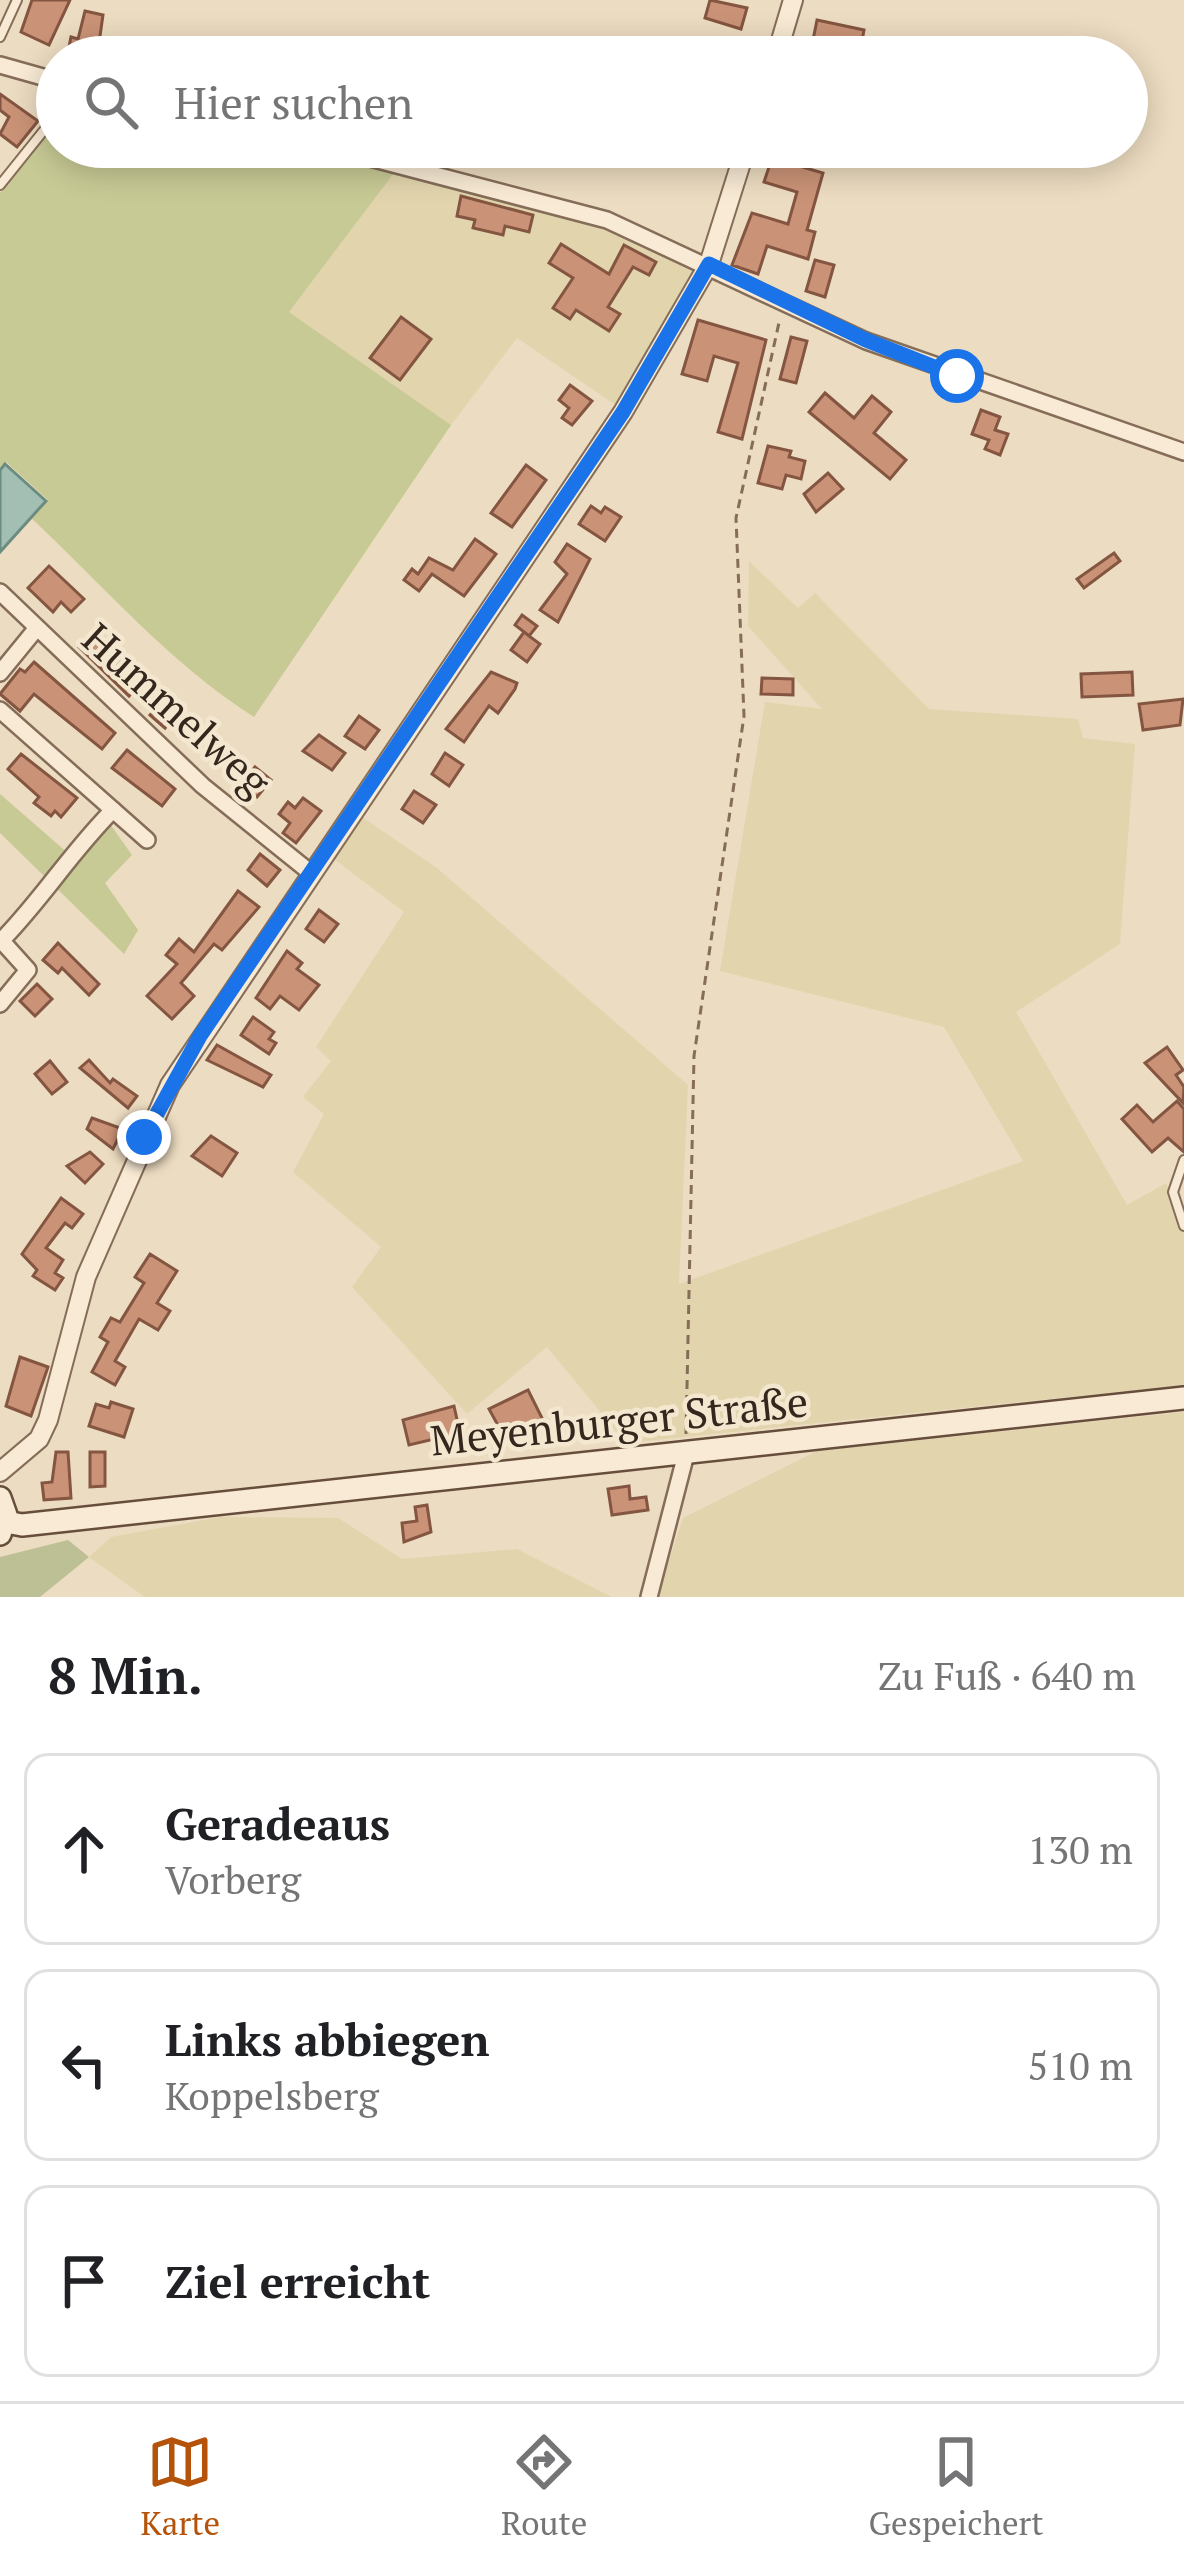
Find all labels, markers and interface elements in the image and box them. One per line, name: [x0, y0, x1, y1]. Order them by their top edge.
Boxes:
search box: [36, 36, 1148, 168]
icon: search: [78, 69, 144, 135]
text: Hier suchen: [174, 72, 413, 132]
route start: [930, 349, 984, 403]
street label: Hummelweg: [71, 610, 283, 809]
route end: [117, 1110, 171, 1164]
street label: Meyenburger Straße: [427, 1372, 811, 1468]
text: 8 Min.: [48, 1641, 203, 1709]
text: Zu Fuß · 640 m: [878, 1649, 1136, 1701]
text: Geradeaus: [165, 1793, 390, 1853]
icon: ahead: [51, 1816, 117, 1882]
text: 130 m: [1028, 1823, 1133, 1875]
text: Vorberg: [165, 1853, 301, 1905]
text: Links abbiegen: [165, 2009, 490, 2069]
icon: left: [51, 2032, 117, 2098]
text: 510 m: [1028, 2039, 1133, 2091]
text: Koppelsberg: [165, 2069, 379, 2121]
icon: arrive: [51, 2248, 117, 2314]
text: Ziel erreicht: [165, 2251, 430, 2311]
tab: Karte: [140, 2429, 220, 2544]
tab: Route: [501, 2429, 587, 2544]
tab: Gespeichert: [868, 2429, 1043, 2544]

